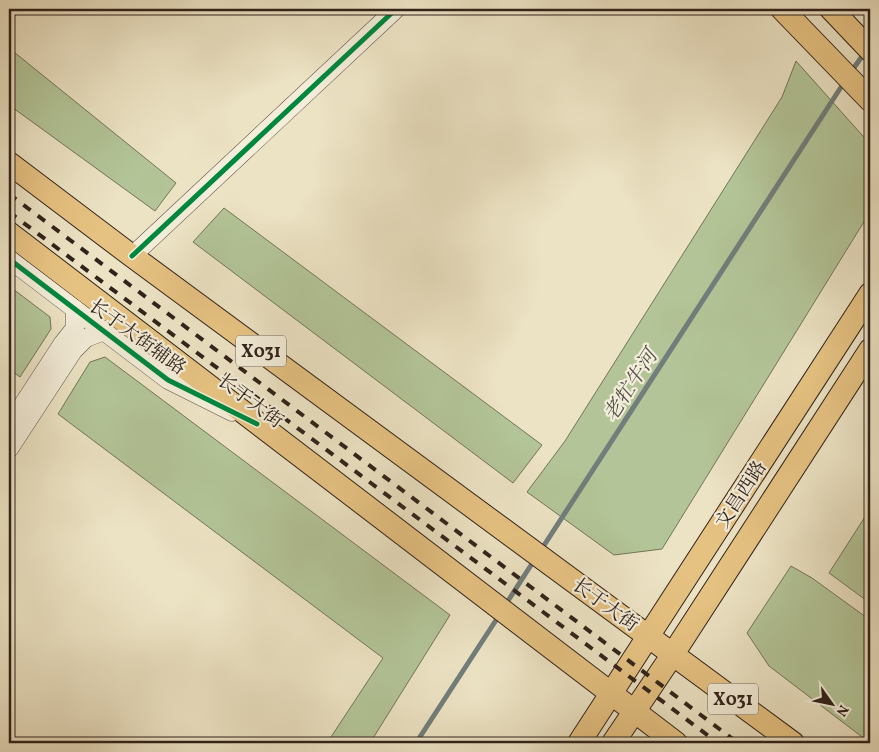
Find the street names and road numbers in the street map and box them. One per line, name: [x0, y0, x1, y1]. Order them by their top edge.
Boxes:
street label: 长于大街辅路: [83, 294, 191, 382]
road number: X031: [236, 336, 286, 366]
street label: 长于大街: [212, 368, 288, 435]
street label: 文昌西路: [710, 456, 773, 534]
street label: 长于大街: [566, 573, 643, 638]
road number: X031: [708, 684, 758, 714]

